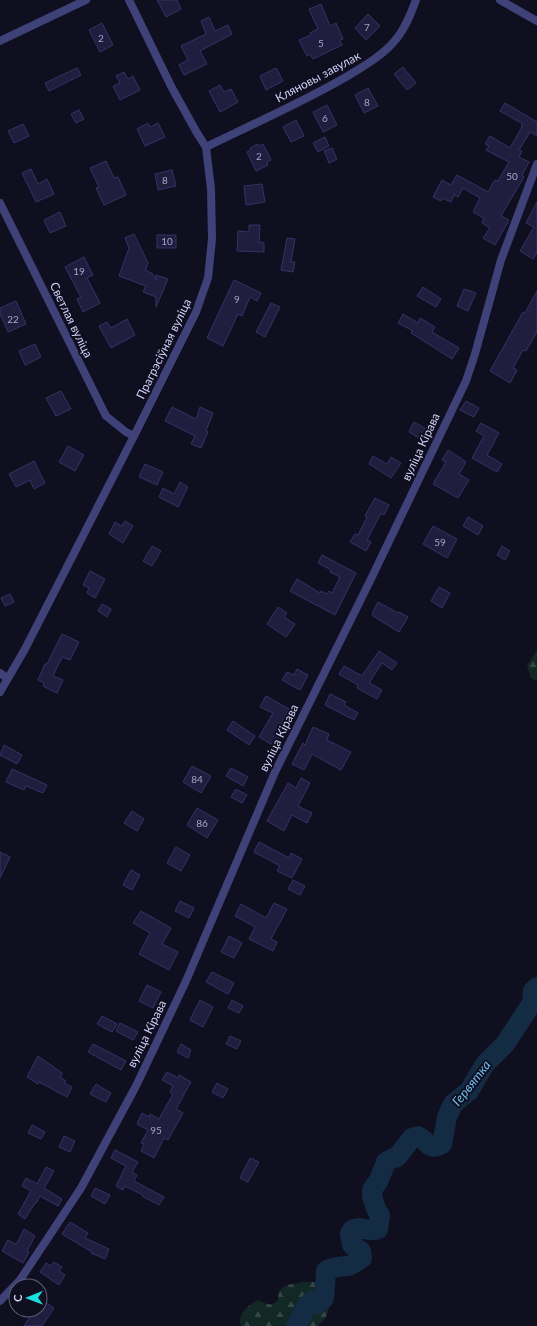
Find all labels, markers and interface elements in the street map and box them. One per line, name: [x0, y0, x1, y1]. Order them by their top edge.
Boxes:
house number: 7: [364, 21, 370, 33]
house number: 2: [98, 32, 104, 44]
house number: 5: [318, 37, 324, 49]
street label: Кляновы завулак: [273, 47, 364, 105]
house number: 8: [364, 96, 370, 108]
house number: 6: [322, 112, 328, 124]
house number: 2: [256, 150, 262, 162]
house number: 50: [506, 170, 518, 182]
house number: 8: [162, 174, 168, 186]
house number: 10: [161, 235, 173, 247]
house number: 19: [73, 265, 85, 277]
street label: Светлая вуліца: [47, 280, 96, 360]
house number: 9: [234, 293, 240, 305]
street label: Прагрэсіўная вуліца: [133, 296, 194, 401]
house number: 22: [7, 313, 19, 325]
street label: вуліца Кірава: [398, 410, 443, 483]
house number: 59: [434, 536, 446, 548]
street label: вуліца Кірава: [256, 702, 301, 774]
house number: 84: [191, 773, 203, 785]
house number: 86: [196, 817, 208, 829]
street label: вуліца Кірава: [124, 998, 169, 1070]
water label: Гервятка: [448, 1057, 494, 1109]
house number: 95: [150, 1124, 162, 1136]
north arrow: [8, 1278, 48, 1318]
text: С: [11, 1294, 24, 1302]

